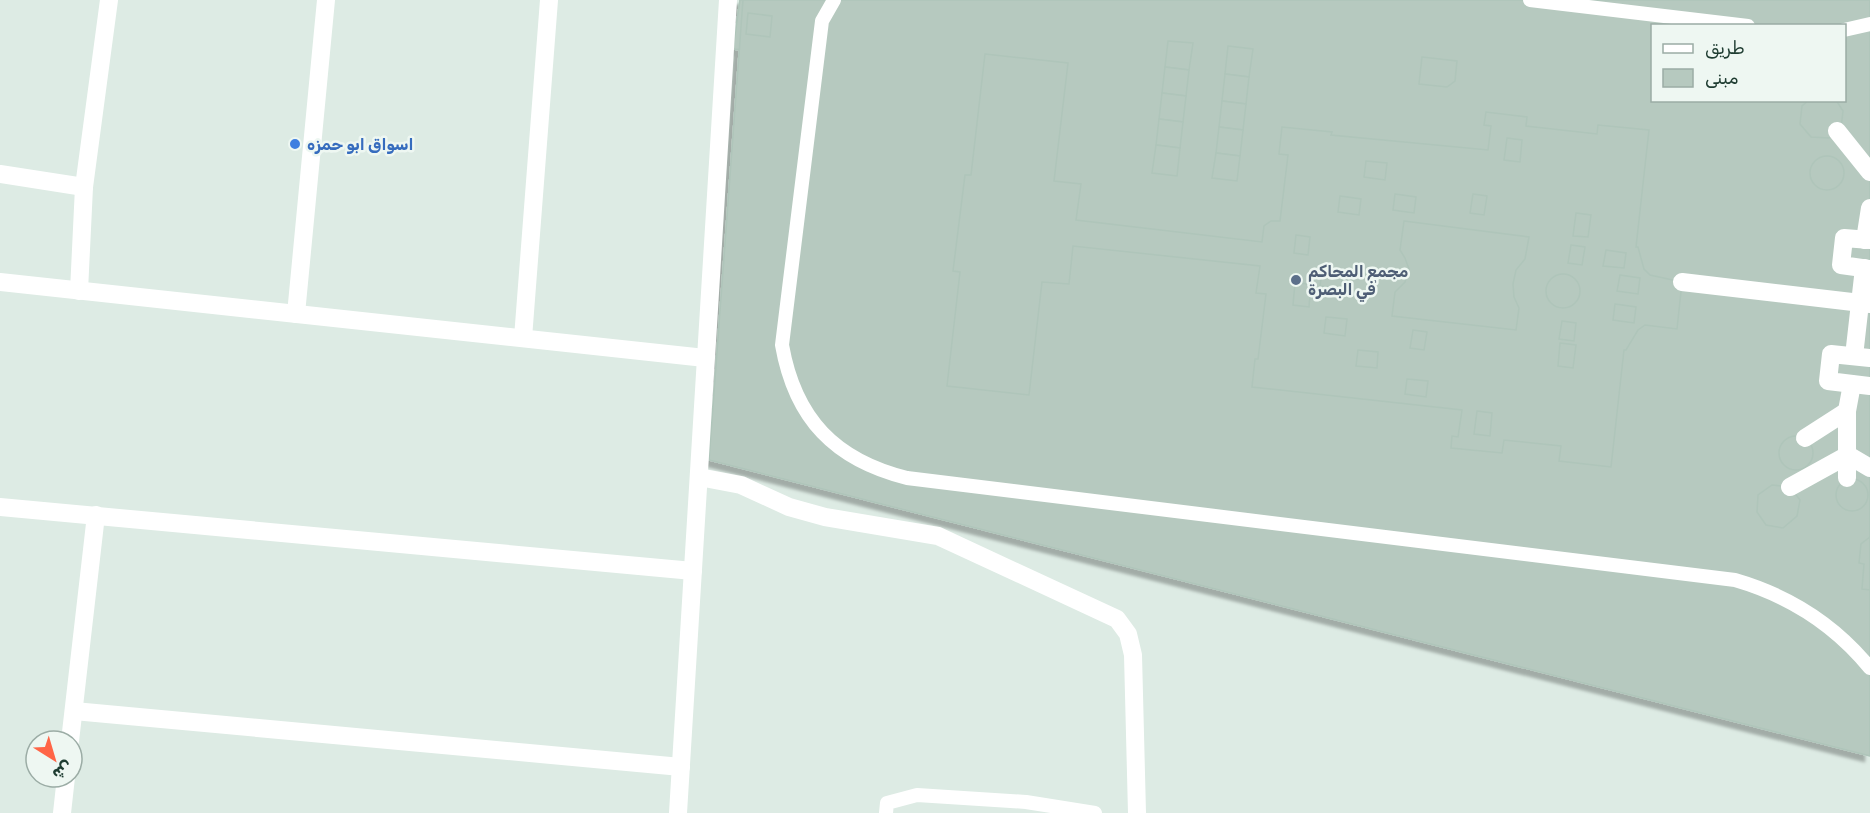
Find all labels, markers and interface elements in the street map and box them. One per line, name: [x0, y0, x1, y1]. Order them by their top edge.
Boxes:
legend: [1651, 24, 1846, 102]
text: طريق: [1705, 37, 1745, 59]
text: مبنى: [1705, 67, 1739, 89]
place label: اسواق ابو حمزه: [307, 135, 414, 154]
marker: اسواق ابو حمزه: [288, 137, 302, 151]
place label: مجمع المحاكم في البصرة: [1308, 262, 1408, 302]
marker: مجمع المحاكم في البصرة: [1289, 273, 1303, 287]
north arrow: [24, 729, 84, 789]
text: ش: [49, 757, 77, 784]

